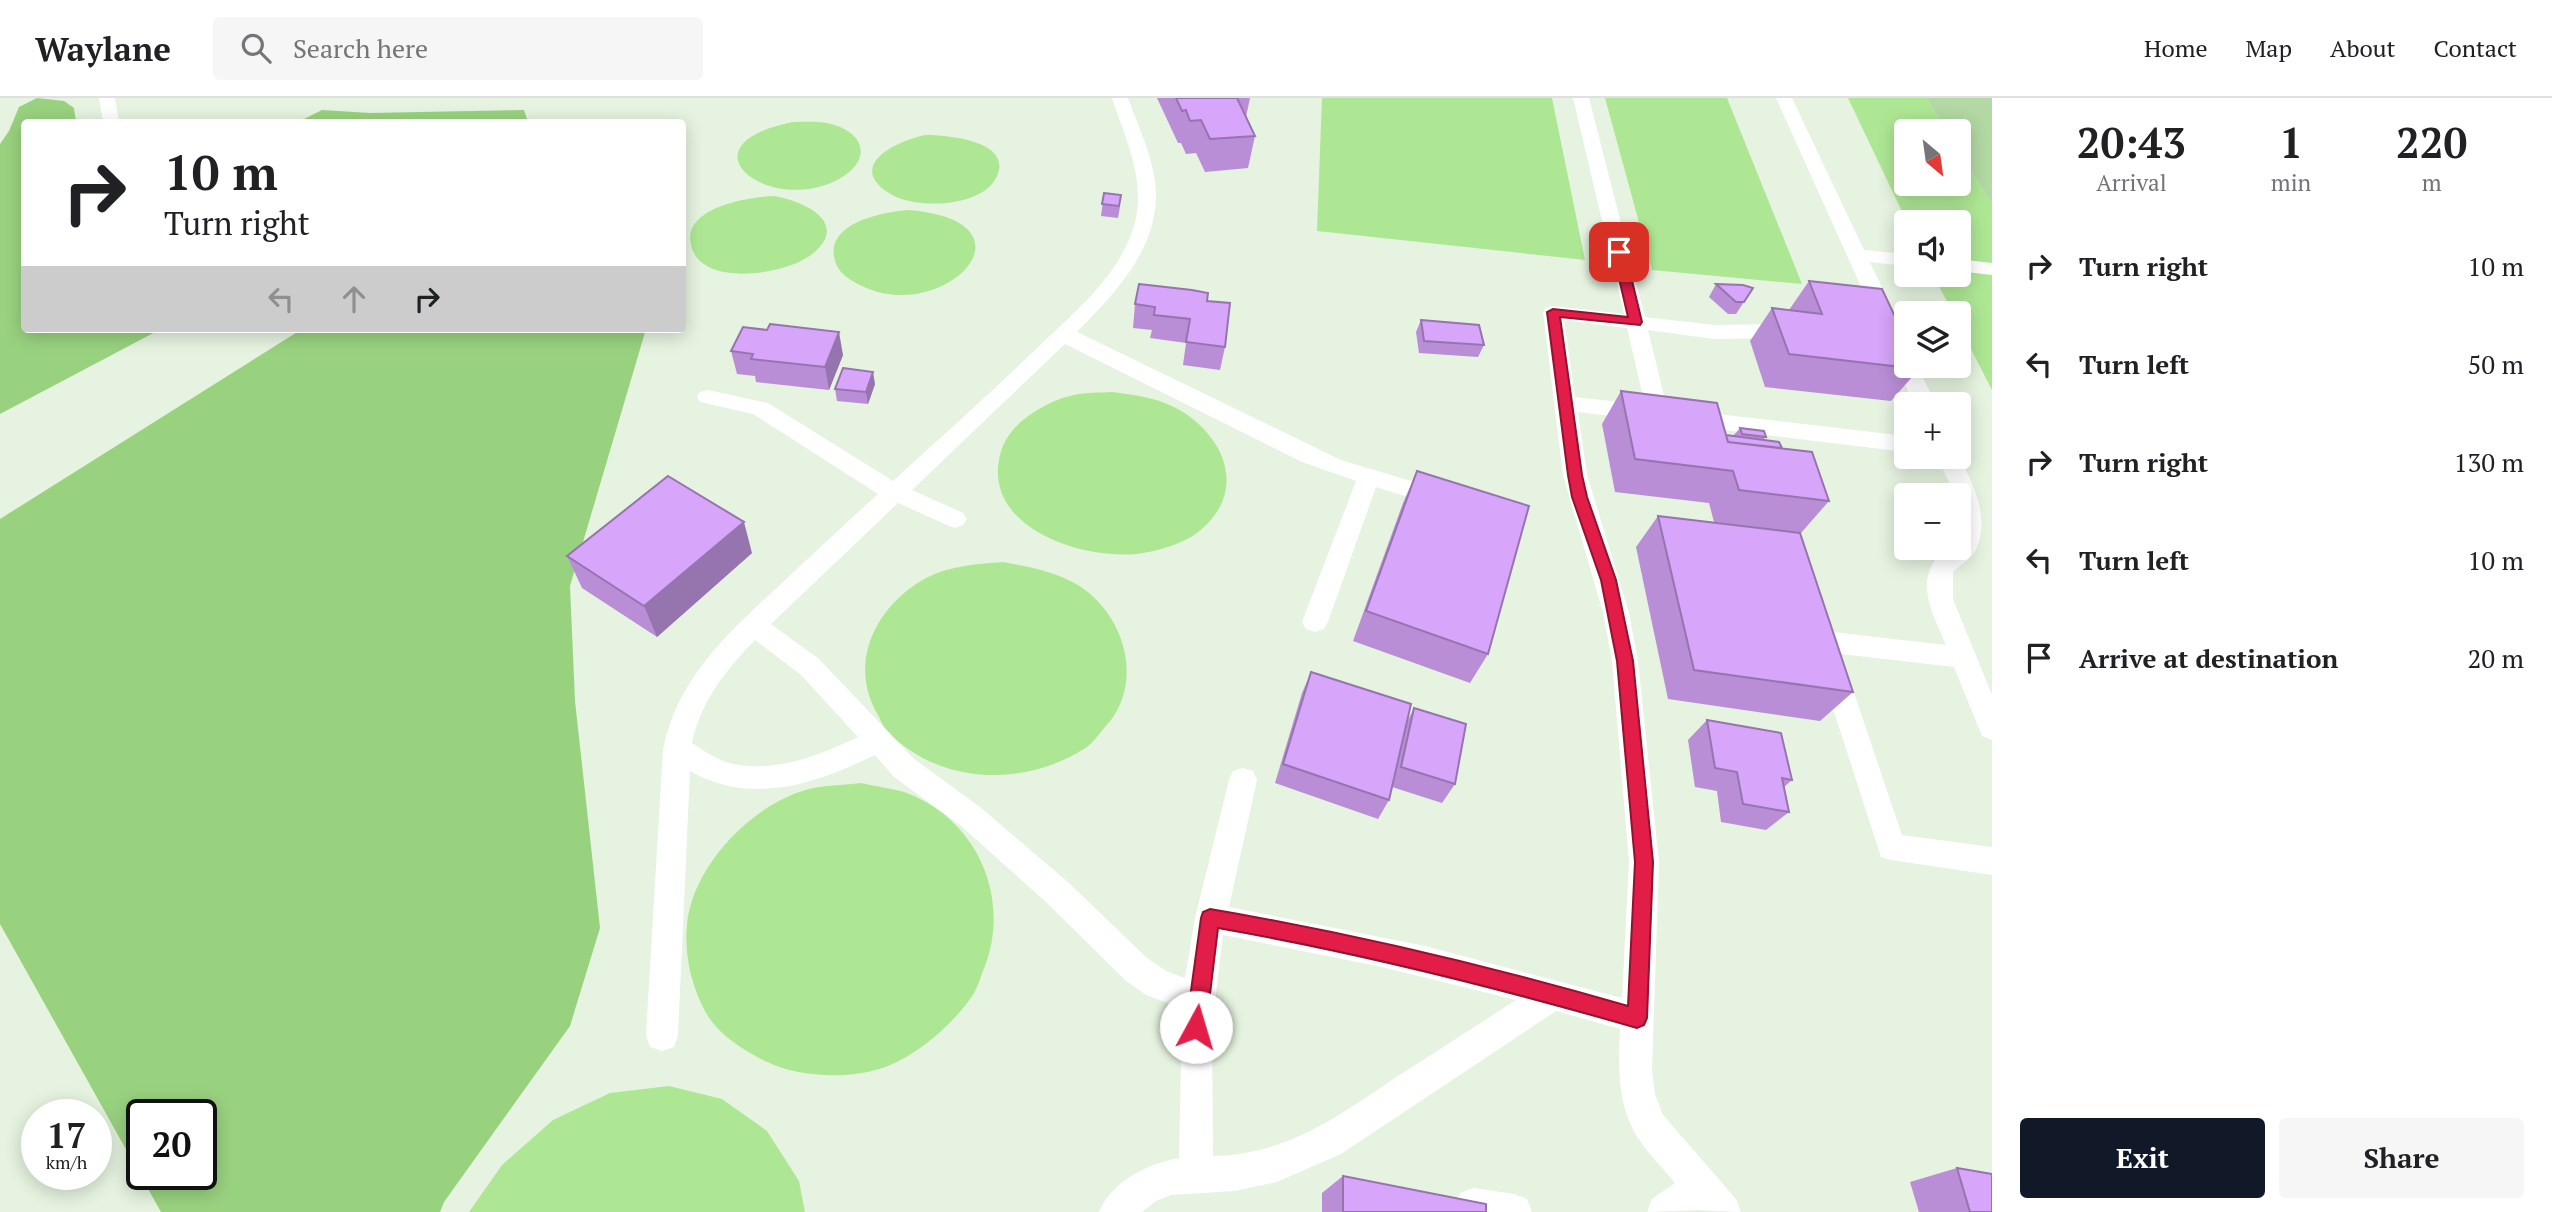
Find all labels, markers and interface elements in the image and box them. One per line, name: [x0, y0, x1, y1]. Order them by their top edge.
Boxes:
search box: [213, 17, 703, 80]
text: Waylane: [35, 27, 171, 70]
icon: search: [237, 29, 275, 67]
text: Search here: [293, 31, 428, 65]
text: Home: [2144, 32, 2208, 64]
text: Map: [2246, 32, 2292, 64]
text: About: [2330, 32, 2396, 64]
text: Contact: [2434, 32, 2517, 64]
text: 20:43: [2077, 114, 2186, 170]
text: 1: [2279, 114, 2303, 170]
text: 220: [2396, 114, 2467, 170]
north arrow: [1894, 119, 1970, 196]
map controls: [1894, 119, 1971, 560]
text: 10 m: [164, 139, 278, 204]
icon: right: [49, 147, 140, 238]
text: Arrival: [2096, 167, 2167, 198]
text: min: [2271, 167, 2311, 198]
text: m: [2422, 167, 2442, 198]
text: Turn right: [164, 202, 310, 244]
button: sound: [1894, 210, 1971, 287]
pin: [1589, 222, 1649, 282]
icon: arrive: [1600, 233, 1638, 271]
icon: right: [2020, 247, 2058, 285]
text: Turn right: [2079, 249, 2208, 283]
text: 10 m: [2468, 249, 2524, 283]
icon: left: [262, 280, 300, 318]
icon: ahead: [335, 280, 373, 318]
icon: right: [408, 280, 446, 318]
button: layers: [1894, 301, 1971, 378]
icon: left: [2020, 345, 2058, 383]
text: Turn left: [2079, 347, 2189, 381]
text: 50 m: [2468, 347, 2524, 381]
button: +: [1894, 392, 1971, 469]
icon: right: [2020, 443, 2058, 481]
text: Turn right: [2079, 445, 2208, 479]
text: 130 m: [2454, 445, 2524, 479]
button: −: [1894, 483, 1971, 560]
icon: left: [2020, 541, 2058, 579]
text: Turn left: [2079, 543, 2189, 577]
text: 10 m: [2468, 543, 2524, 577]
icon: arrive: [2020, 639, 2058, 677]
text: Arrive at destination: [2079, 641, 2338, 675]
text: 20 m: [2468, 641, 2524, 675]
position arrow: [1159, 990, 1233, 1064]
speed limit sign: 20: [126, 1099, 217, 1190]
text: 17: [47, 1112, 86, 1158]
button: Exit: [2020, 1118, 2265, 1198]
button: Share: [2279, 1118, 2524, 1198]
text: km/h: [46, 1150, 87, 1174]

